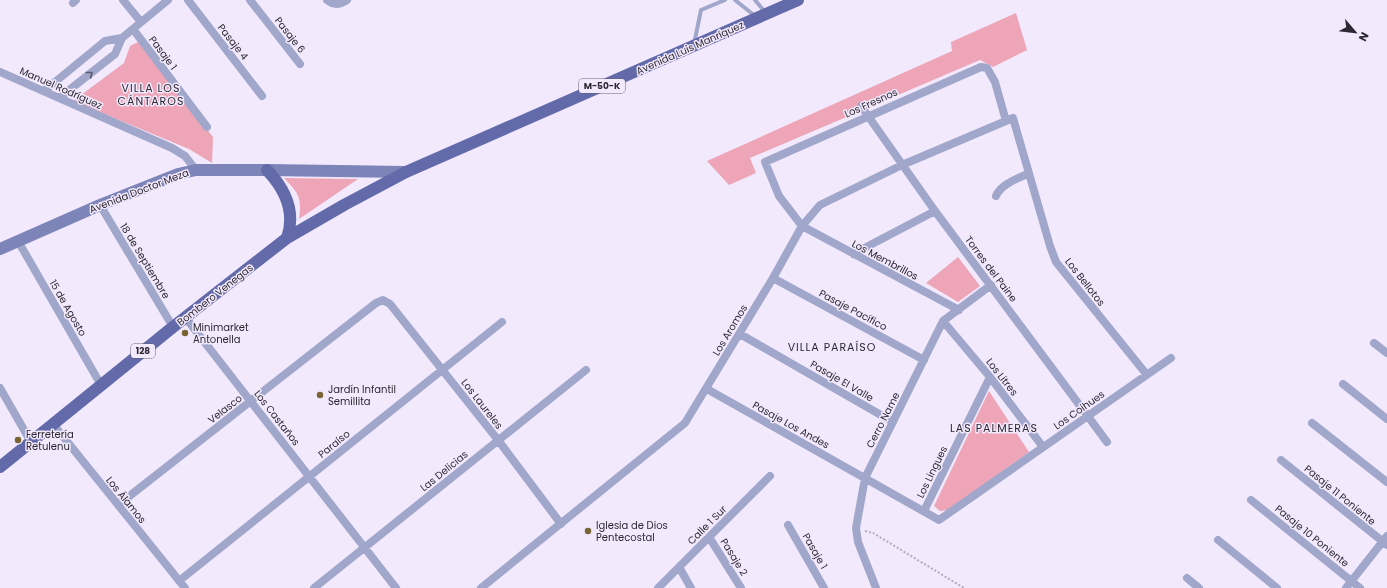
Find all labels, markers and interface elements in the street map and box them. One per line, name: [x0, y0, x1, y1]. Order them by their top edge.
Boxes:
north arrow: [1335, 12, 1375, 52]
street label: Pasaje 6: [271, 14, 309, 56]
street label: Avenida Luis Manríquez: [634, 17, 747, 79]
street label: Pasaje 4: [214, 21, 252, 63]
text: N: [1355, 29, 1373, 44]
street label: Pasaje 1: [145, 33, 181, 73]
street label: Manuel Rodríguez: [17, 63, 105, 113]
one-way arrow: [85, 71, 92, 78]
road number: M-50-K: [579, 79, 625, 93]
district label: VILLA LOS CÁNTAROS: [118, 80, 184, 109]
street label: Los Fresnos: [842, 85, 900, 121]
street label: Avenida Doctor Meza: [87, 165, 191, 217]
street label: 18 de Septiembre: [116, 220, 174, 302]
street label: Torres del Paine: [961, 233, 1021, 305]
street label: Los Membrillos: [849, 236, 921, 284]
street label: Los Bellotos: [1061, 255, 1109, 309]
street label: Bombero Venegas: [174, 260, 256, 330]
street label: 15 de Agosto: [46, 277, 90, 339]
street label: Pasaje Pacífico: [816, 286, 890, 334]
street label: Los Aromos: [709, 302, 751, 358]
place label: Minimarket Antonella: [193, 320, 249, 347]
marker: Minimarket Antonella: [180, 328, 190, 338]
district label: VILLA PARAÍSO: [788, 339, 876, 355]
road number: 128: [131, 344, 155, 358]
street label: Los Litres: [982, 355, 1022, 399]
street label: Pasaje El Valle: [808, 357, 876, 405]
street label: Los Laureles: [458, 376, 506, 432]
place label: Jardín Infantil Semillita: [328, 382, 396, 409]
street label: Los Castaños: [251, 387, 303, 449]
street label: Los Coihues: [1050, 387, 1108, 433]
marker: Jardín Infantil Semillita: [315, 390, 325, 400]
street label: Cerro Name: [863, 390, 903, 450]
street label: Velasco: [205, 391, 245, 427]
street label: Pasaje Los Andes: [750, 398, 832, 452]
district label: LAS PALMERAS: [950, 420, 1038, 436]
street label: Paraíso: [315, 426, 353, 462]
place label: Ferretería Retulenu: [26, 427, 74, 454]
marker: Ferretería Retulenu: [13, 435, 23, 445]
street label: Los Lingues: [913, 443, 951, 501]
street label: Las Delicias: [417, 447, 471, 495]
street label: Pasaje 11 Poniente: [1301, 461, 1379, 529]
street label: Los Álamos: [102, 473, 150, 527]
street label: Pasaje 10 Poniente: [1272, 501, 1352, 571]
street label: Calle 1 Sur: [684, 502, 730, 548]
place label: Iglesia de Dios Pentecostal: [596, 518, 668, 545]
marker: Iglesia de Dios Pentecostal: [583, 526, 593, 536]
street label: Pasaje 1: [799, 530, 831, 572]
street label: Pasaje 2: [717, 535, 752, 579]

